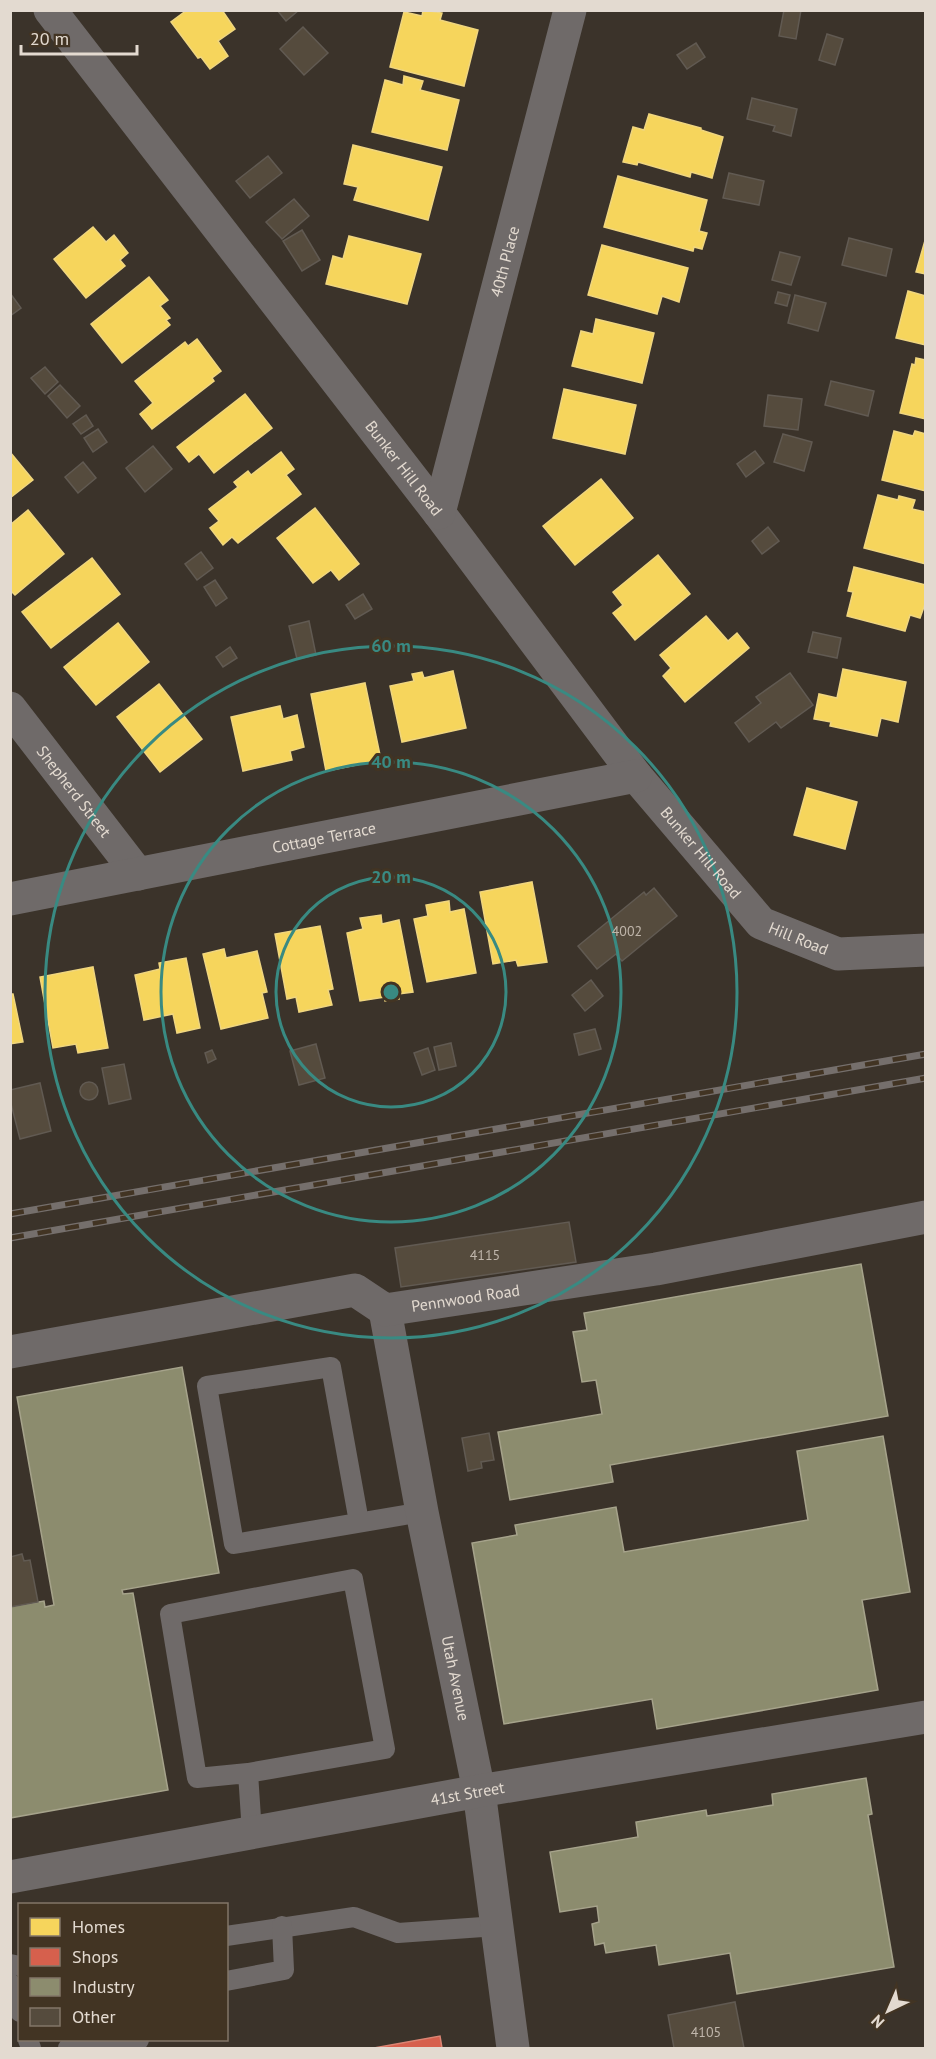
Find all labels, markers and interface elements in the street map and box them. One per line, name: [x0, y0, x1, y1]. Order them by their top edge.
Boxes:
scale bar: [21, 18, 136, 56]
text: 20 m: [30, 27, 69, 50]
street label: 40th Place: [486, 224, 523, 299]
street label: Bunker Hill Road: [361, 417, 447, 520]
text: 60 m: [371, 634, 411, 657]
street label: Shepherd Street: [33, 741, 116, 841]
text: 40 m: [371, 750, 411, 773]
street label: Bunker Hill Road: [656, 802, 746, 903]
street label: Cottage Terrace: [270, 817, 378, 857]
text: 20 m: [371, 865, 411, 888]
street label: Hill Road: [766, 917, 831, 959]
house number: 4002: [612, 922, 642, 940]
centre of rings: [381, 982, 401, 1002]
house number: 4115: [470, 1246, 500, 1264]
street label: Pennwood Road: [410, 1280, 521, 1316]
street label: Utah Avenue: [438, 1634, 474, 1723]
street label: 41st Street: [429, 1777, 506, 1810]
legend: [18, 1903, 228, 2041]
text: Homes: [72, 1915, 125, 1938]
text: Shops: [72, 1945, 118, 1968]
text: Industry: [72, 1975, 135, 1998]
north arrow: [858, 1981, 918, 2041]
text: Other: [72, 2005, 116, 2028]
text: N: [867, 2011, 888, 2033]
house number: 4105: [691, 2023, 721, 2041]

